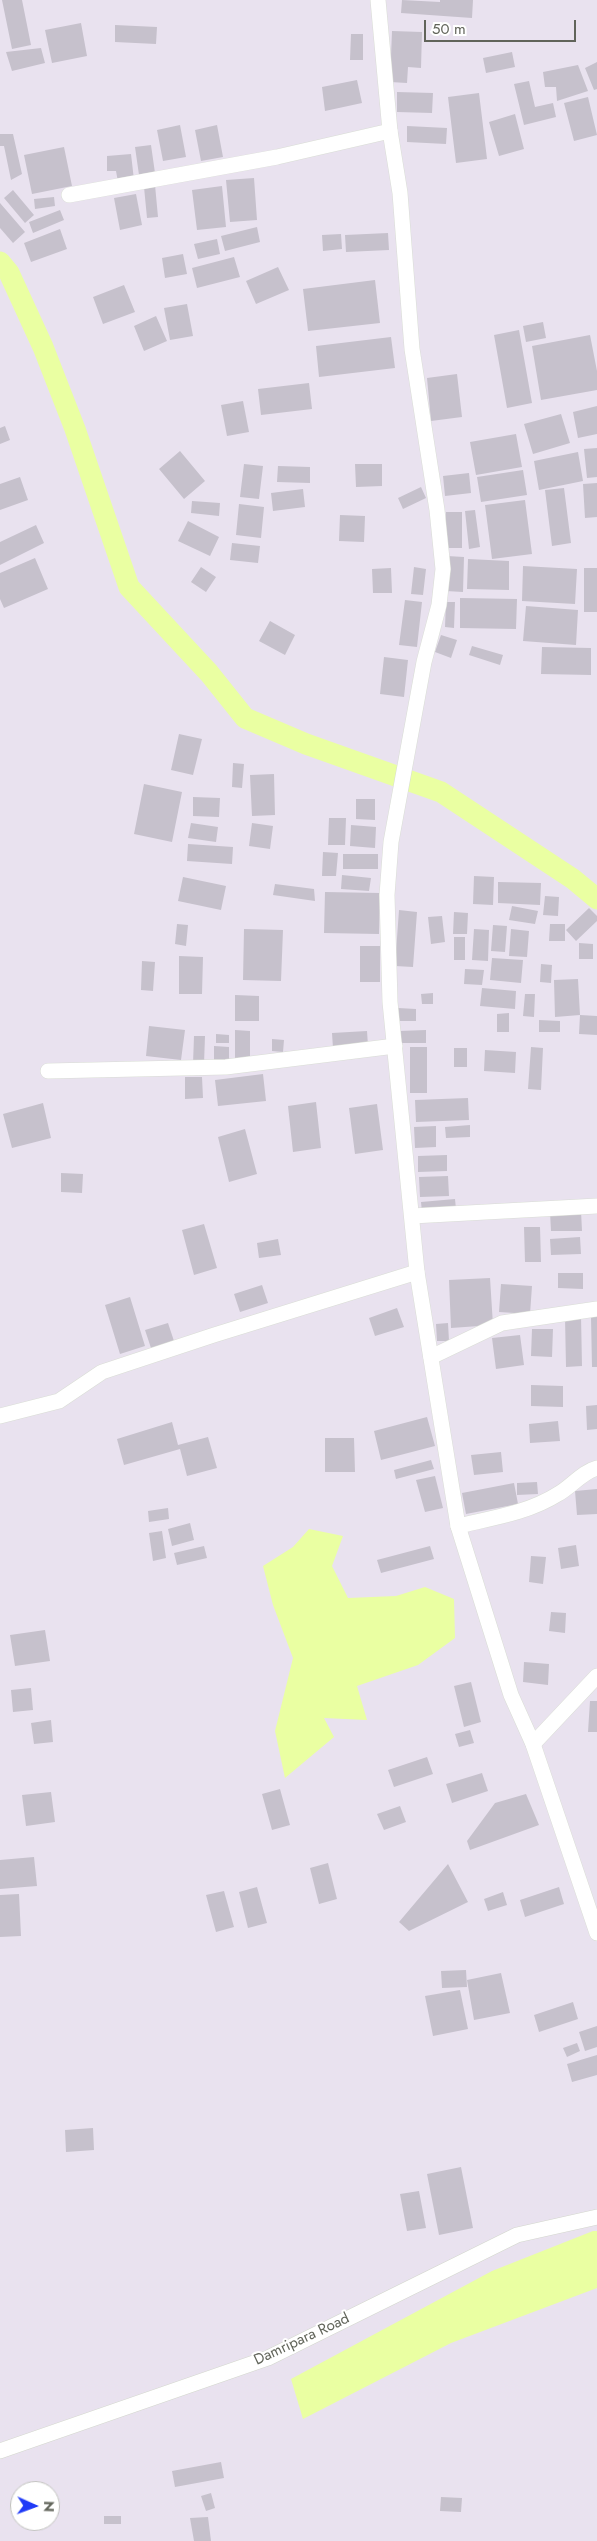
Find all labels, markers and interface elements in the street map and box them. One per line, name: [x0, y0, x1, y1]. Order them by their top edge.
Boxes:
scale bar: [427, 10, 580, 42]
text: 50 m: [432, 18, 466, 40]
street label: Damripara Road: [251, 2310, 353, 2370]
north arrow: [10, 2481, 60, 2531]
text: N: [39, 2501, 59, 2512]

